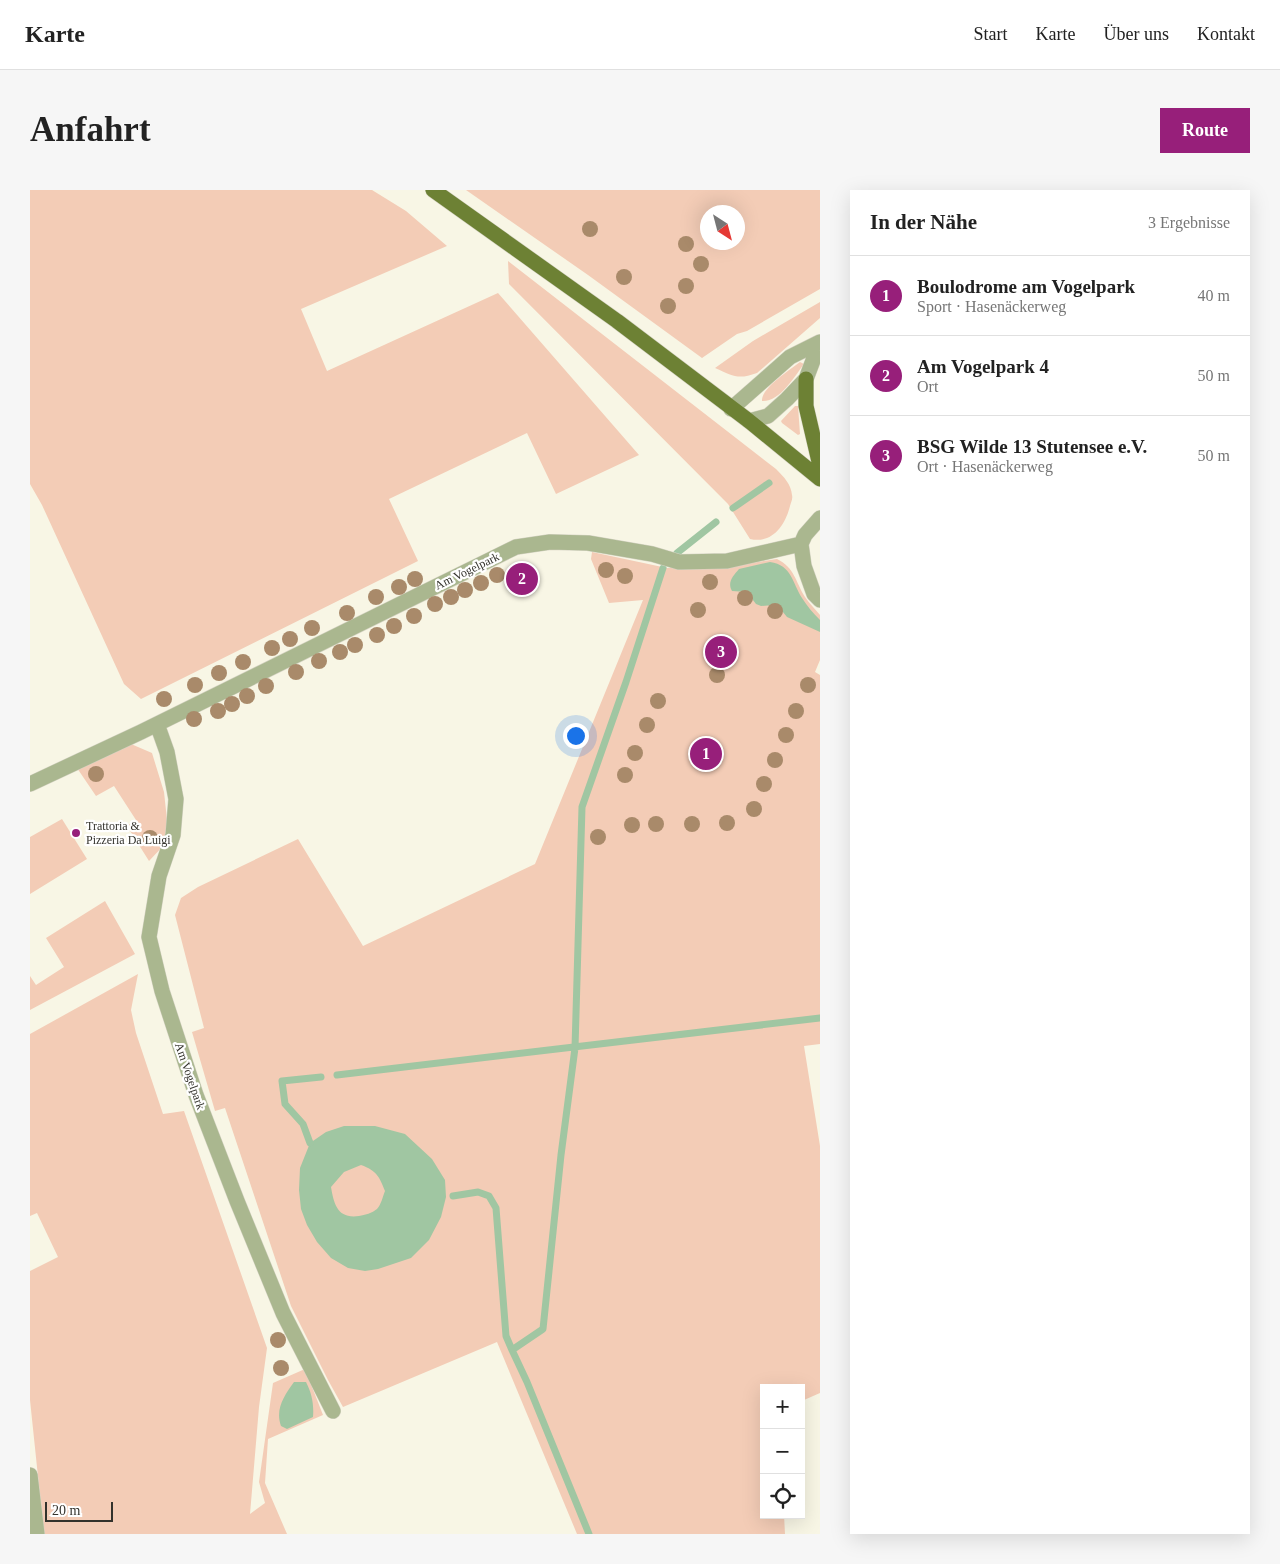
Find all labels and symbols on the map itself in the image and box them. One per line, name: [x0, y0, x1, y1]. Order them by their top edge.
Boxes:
north arrow: [700, 205, 745, 250]
street label: Am Vogelpark: [433, 549, 501, 593]
pin: 2: [506, 560, 538, 598]
pin: 3: [705, 633, 737, 671]
your location: [563, 723, 589, 749]
pin: 1: [690, 735, 722, 773]
place label: Trattoria & Pizzeria Da Luigi: [86, 819, 171, 847]
marker: Trattoria & Pizzeria Da Luigi: [70, 827, 82, 839]
street label: Am Vogelpark: [172, 1041, 208, 1111]
scale bar: [45, 1499, 112, 1522]

